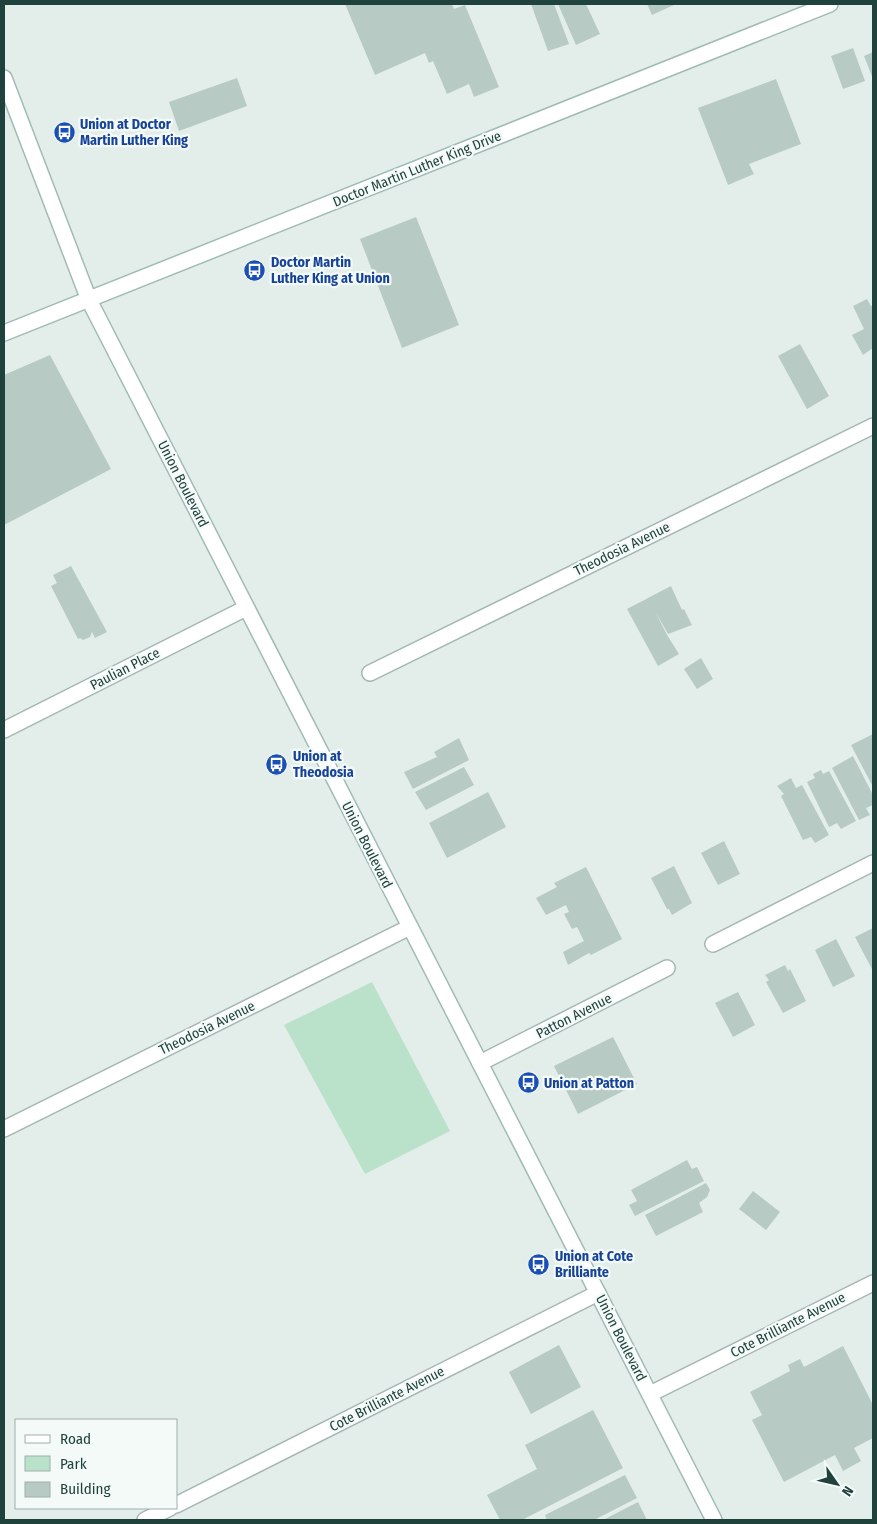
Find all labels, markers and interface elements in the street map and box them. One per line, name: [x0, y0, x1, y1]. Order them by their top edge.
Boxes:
place label: Union at Doctor Martin Luther King: [80, 116, 188, 149]
bus stop icon: Union at Doctor Martin Luther King: [52, 120, 76, 144]
street label: Doctor Martin Luther King Drive: [330, 127, 504, 211]
place label: Doctor Martin Luther King at Union: [271, 254, 390, 287]
bus stop icon: Doctor Martin Luther King at Union: [243, 258, 267, 282]
street label: Union Boulevard: [154, 438, 212, 530]
street label: Theodosia Avenue: [571, 518, 673, 580]
street label: Paulian Place: [87, 644, 163, 694]
place label: Union at Theodosia: [293, 748, 354, 781]
bus stop icon: Union at Theodosia: [265, 752, 289, 776]
street label: Union Boulevard: [338, 799, 396, 891]
street label: Patton Avenue: [533, 990, 615, 1042]
street label: Theodosia Avenue: [156, 997, 258, 1059]
bus stop icon: Union at Patton: [516, 1071, 540, 1095]
place label: Union at Patton: [544, 1075, 634, 1092]
place label: Union at Cote Brilliante: [555, 1248, 633, 1281]
bus stop icon: Union at Cote Brilliante: [527, 1252, 551, 1276]
street label: Cote Brilliante Avenue: [728, 1289, 848, 1361]
street label: Union Boulevard: [592, 1292, 650, 1384]
street label: Cote Brilliante Avenue: [327, 1363, 447, 1435]
legend: [15, 1419, 178, 1509]
text: Road: [60, 1430, 91, 1448]
text: Park: [60, 1455, 87, 1473]
north arrow: [812, 1459, 862, 1509]
text: Building: [60, 1480, 111, 1498]
text: N: [838, 1483, 857, 1499]

